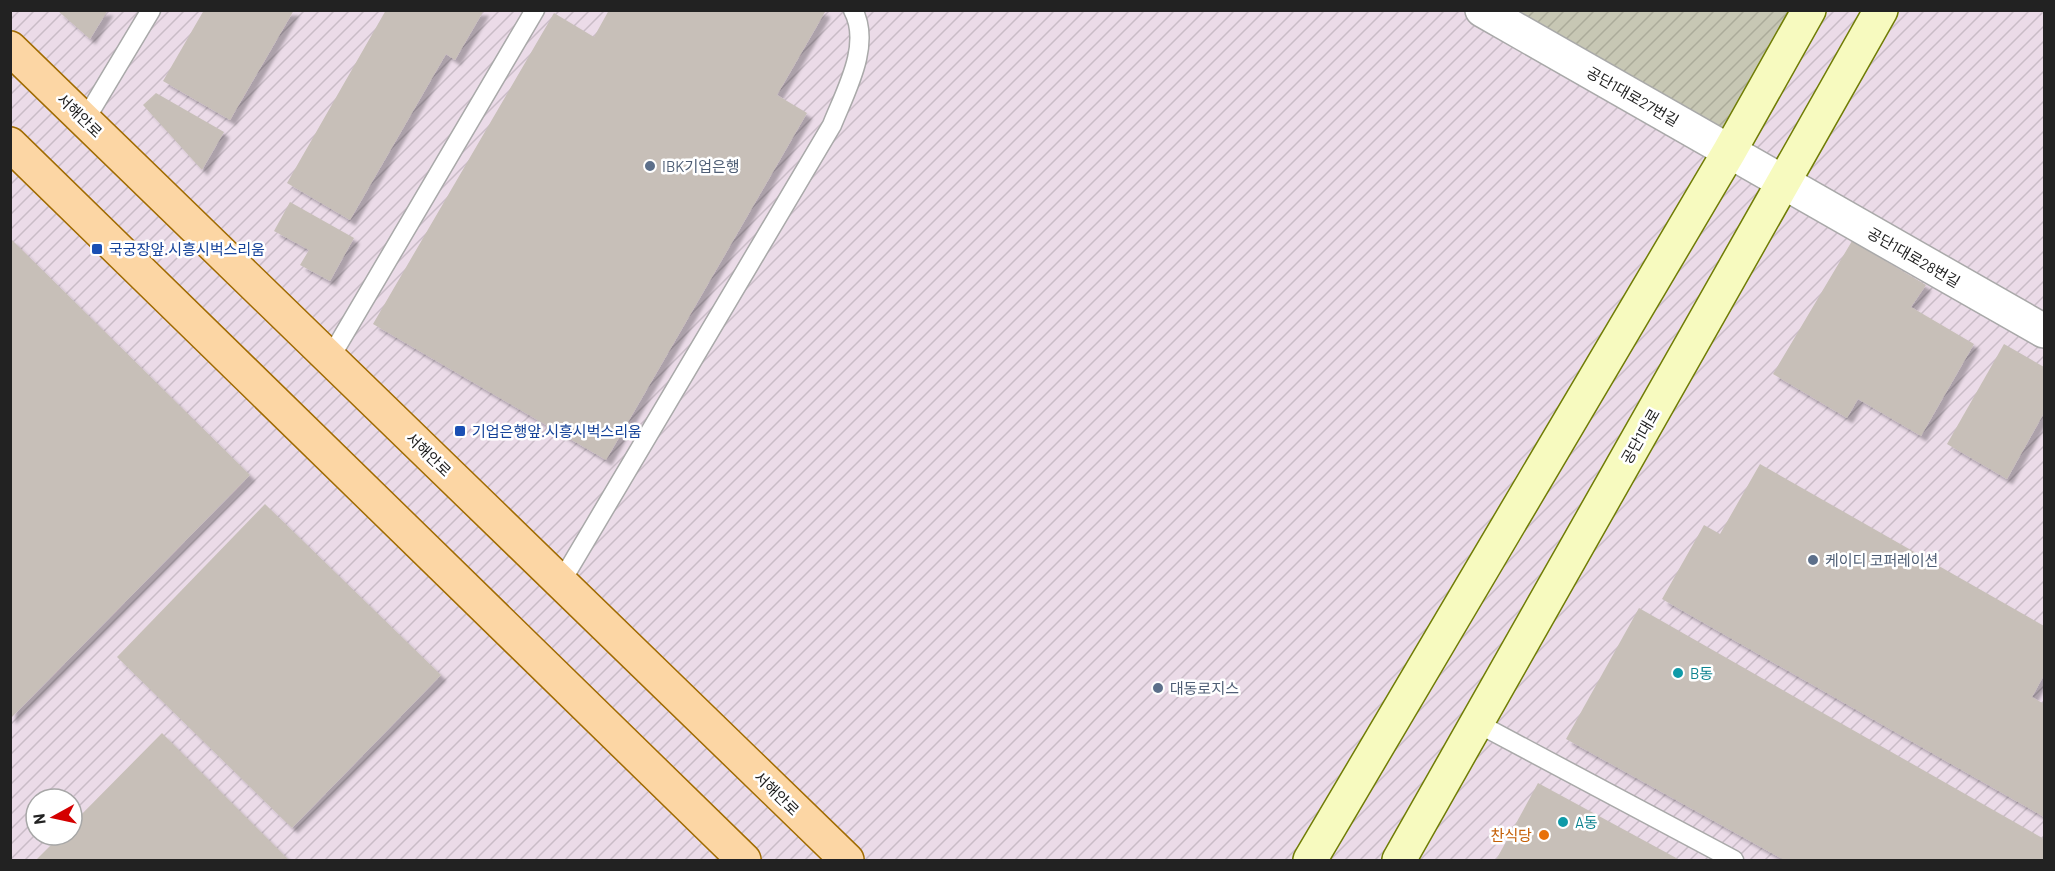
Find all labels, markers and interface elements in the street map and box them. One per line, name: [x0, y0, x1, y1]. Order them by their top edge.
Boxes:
street label: 공단1대로27번길: [1584, 62, 1682, 130]
street label: 서해안로: [54, 89, 106, 141]
place label: IBK기업은행: [662, 157, 740, 175]
marker: IBK기업은행: [643, 159, 657, 173]
street label: 공단1대로28번길: [1865, 223, 1963, 291]
place label: 국궁장앞.시흥시벅스리움: [109, 240, 265, 258]
marker: 국궁장앞.시흥시벅스리움: [90, 242, 104, 256]
street label: 공단1대로: [1617, 405, 1663, 467]
place label: 기업은행앞.시흥시벅스리움: [472, 422, 642, 440]
marker: 기업은행앞.시흥시벅스리움: [453, 424, 467, 438]
street label: 서해안로: [403, 428, 455, 480]
place label: 케이디 코퍼레이션: [1825, 551, 1938, 569]
marker: 케이디 코퍼레이션: [1806, 553, 1820, 567]
place label: B동: [1690, 664, 1713, 682]
marker: B동: [1671, 666, 1685, 680]
place label: 대동로지스: [1170, 679, 1239, 697]
marker: 대동로지스: [1151, 681, 1165, 695]
street label: 서해안로: [751, 767, 803, 819]
north arrow: [24, 787, 84, 847]
text: N: [29, 813, 49, 826]
place label: A동: [1575, 813, 1598, 831]
marker: A동: [1556, 815, 1570, 829]
place label: 찬식당: [1491, 826, 1532, 844]
marker: 찬식당: [1537, 828, 1551, 842]

